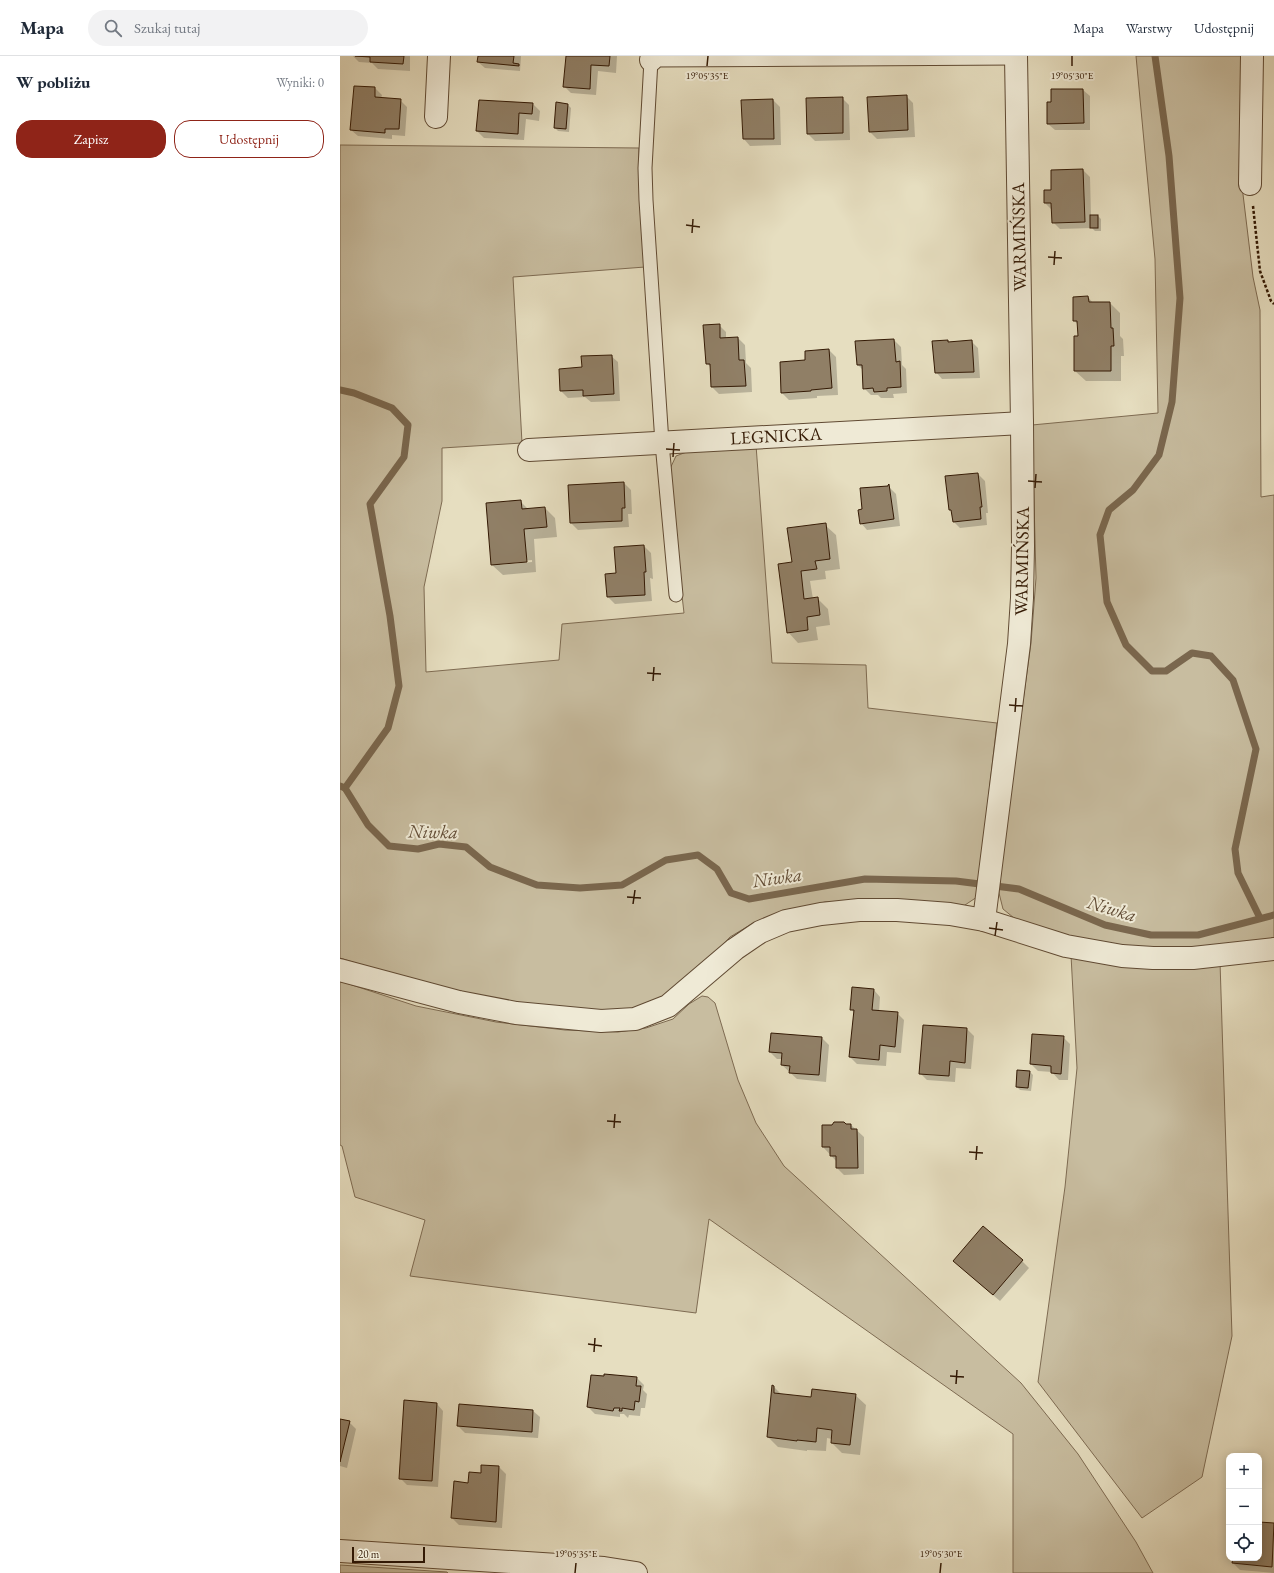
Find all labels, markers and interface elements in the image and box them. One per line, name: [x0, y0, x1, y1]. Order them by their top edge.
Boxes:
search box: [88, 10, 368, 46]
text: Mapa: [20, 15, 64, 40]
icon: search: [102, 17, 124, 39]
text: Szukaj tutaj: [134, 18, 200, 37]
text: Mapa: [1073, 19, 1104, 37]
text: Warstwy: [1126, 19, 1172, 37]
text: Udostępnij: [1194, 19, 1254, 37]
text: 19°05'35"E: [686, 69, 729, 82]
text: 19°05'30"E: [1051, 69, 1094, 82]
text: W pobliżu: [16, 71, 90, 93]
text: Wyniki: 0: [276, 74, 324, 91]
button: Zapisz: [16, 120, 166, 158]
button: Udostępnij: [174, 120, 324, 158]
street label: WARMIŃSKA: [1006, 182, 1031, 292]
street label: LEGNICKA: [730, 422, 823, 449]
street label: WARMIŃSKA: [1009, 506, 1034, 616]
water label: Niwka: [407, 819, 458, 844]
water label: Niwka: [750, 862, 804, 893]
water label: Niwka: [1083, 889, 1139, 928]
map controls: [1226, 1453, 1262, 1561]
button: +: [1226, 1453, 1262, 1489]
button: −: [1226, 1489, 1262, 1525]
button: locate: [1226, 1525, 1262, 1561]
scale bar: [352, 1545, 425, 1564]
text: 20 m: [358, 1547, 379, 1561]
text: 19°05'35"E: [555, 1547, 598, 1560]
text: 19°05'30"E: [920, 1547, 963, 1560]

